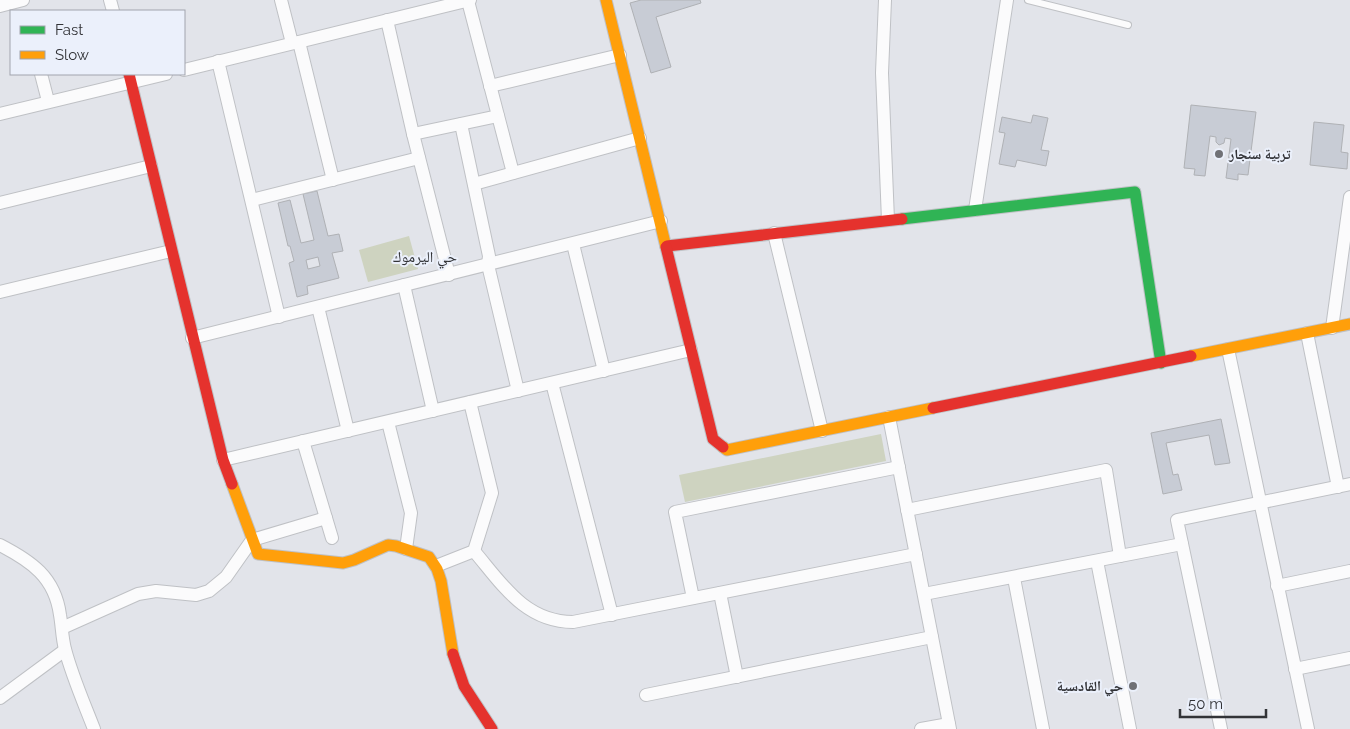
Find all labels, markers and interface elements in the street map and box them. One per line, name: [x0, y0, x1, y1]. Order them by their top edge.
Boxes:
legend: [10, 10, 185, 75]
text: Fast: [55, 21, 83, 39]
text: Slow: [55, 46, 89, 64]
place label: تربية سنجار: [1228, 146, 1291, 163]
marker: تربية سنجار: [1213, 148, 1225, 160]
district label: حي اليرموك: [393, 248, 458, 269]
place label: حي القادسية: [1057, 678, 1123, 697]
marker: حي القادسية: [1127, 680, 1139, 692]
scale bar: [1180, 686, 1266, 718]
text: 50 m: [1188, 695, 1223, 713]

